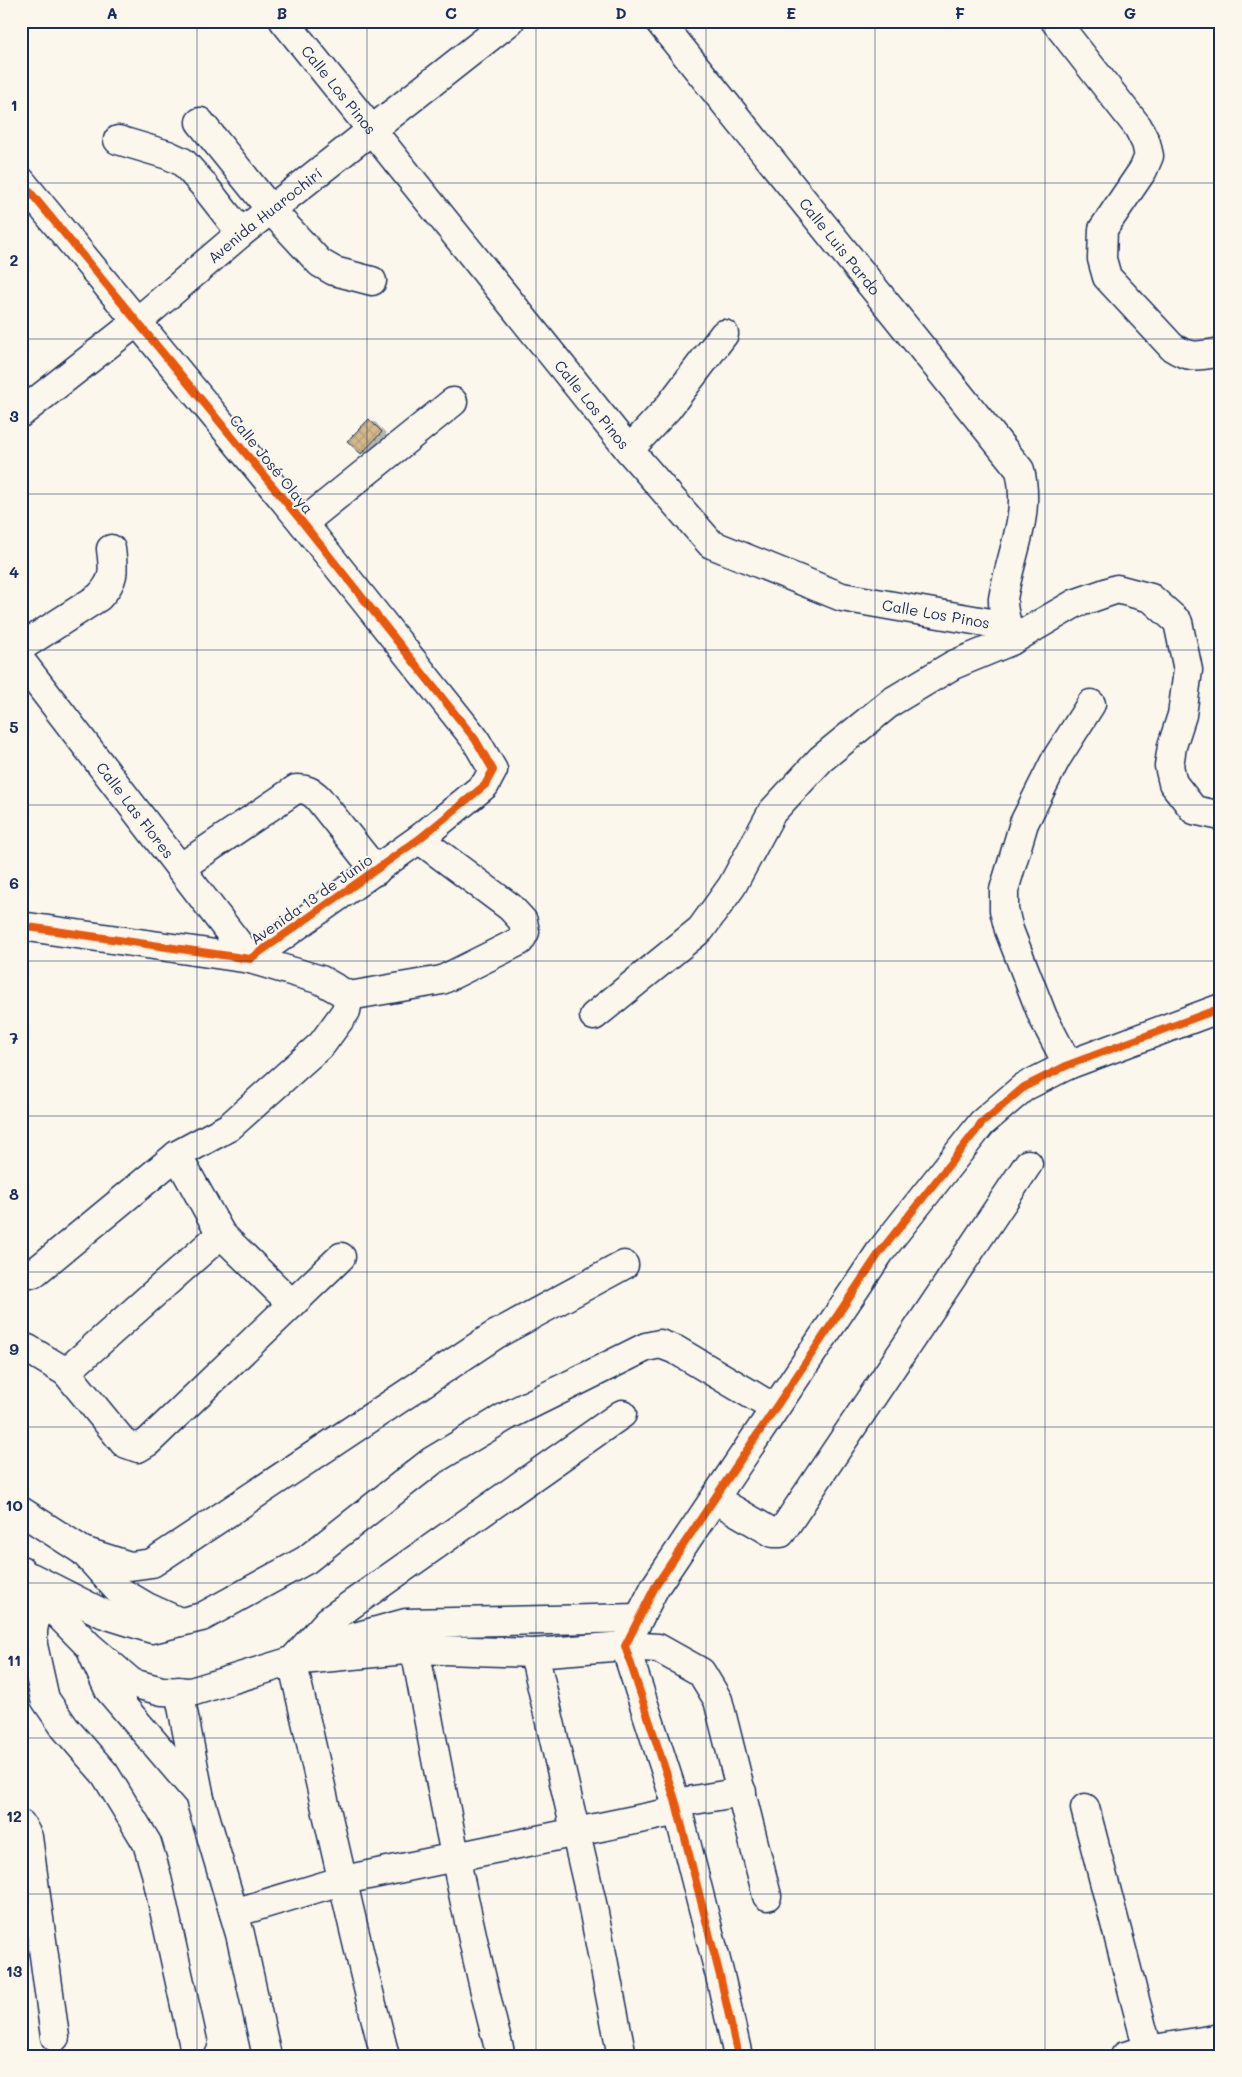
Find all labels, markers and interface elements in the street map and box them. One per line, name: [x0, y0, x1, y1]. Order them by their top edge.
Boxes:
text: A: [106, 2, 118, 23]
text: B: [277, 2, 287, 23]
text: C: [445, 2, 457, 23]
text: D: [615, 2, 627, 23]
text: E: [786, 2, 796, 23]
text: F: [955, 2, 965, 23]
text: G: [1124, 2, 1136, 23]
street label: Calle Los Pinos: [297, 41, 381, 138]
text: 1: [10, 94, 18, 115]
street label: Avenida Huarochirí: [203, 163, 326, 267]
street label: Calle Luis Pardo: [795, 194, 885, 299]
text: 2: [10, 249, 19, 270]
street label: Calle Los Pinos: [550, 356, 634, 453]
text: 3: [9, 405, 19, 426]
street label: Calle José Olaya: [226, 410, 318, 518]
text: 4: [9, 561, 19, 582]
street label: Calle Los Pinos: [881, 594, 991, 633]
text: 5: [9, 716, 19, 737]
street label: Calle Las Flores: [92, 758, 179, 862]
street label: Avenida 13 de Junio: [246, 849, 376, 949]
text: 6: [9, 872, 19, 893]
text: 7: [10, 1027, 19, 1048]
text: 8: [9, 1183, 19, 1204]
text: 9: [9, 1338, 19, 1359]
text: 10: [5, 1494, 23, 1515]
text: 11: [7, 1649, 21, 1670]
text: 12: [6, 1805, 22, 1826]
text: 13: [6, 1960, 23, 1981]

